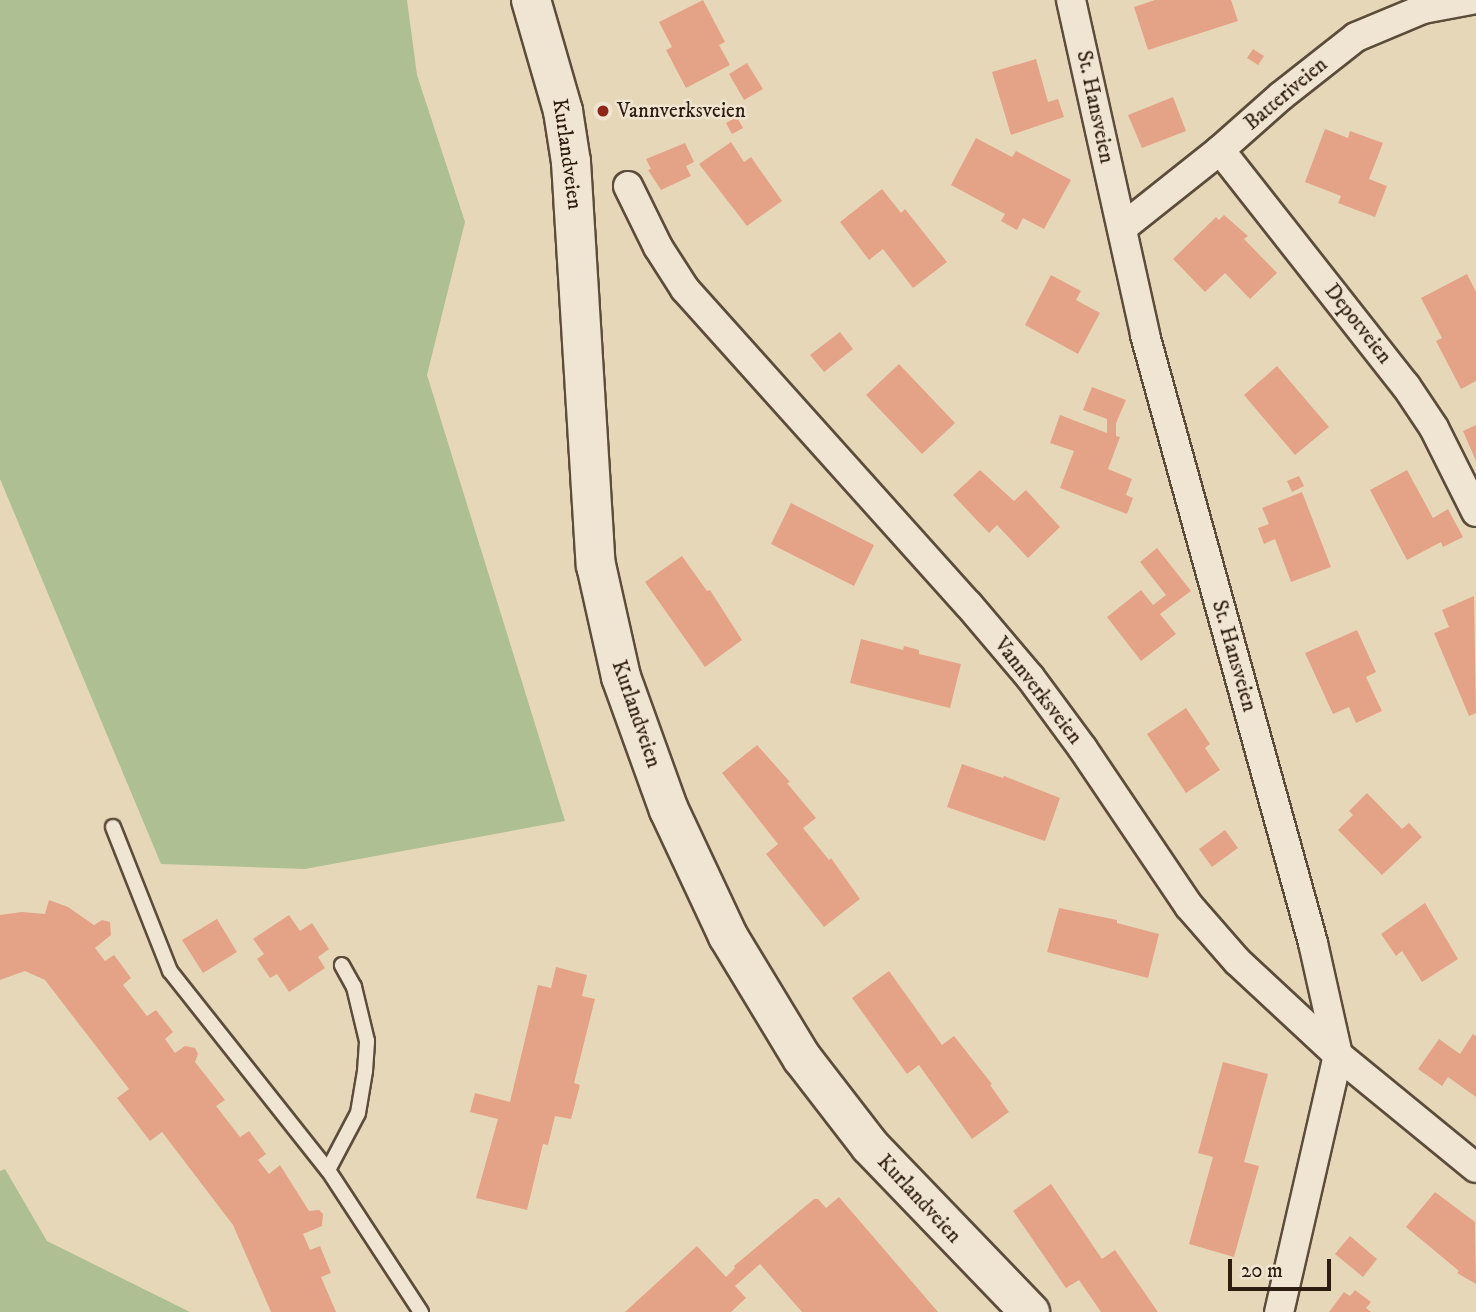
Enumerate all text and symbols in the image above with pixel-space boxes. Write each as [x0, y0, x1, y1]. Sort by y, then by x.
street label: St. Hansveien [1071, 48, 1119, 166]
street label: Batteriveien [1239, 52, 1333, 136]
street label: Kurlandveien [547, 97, 587, 211]
place label: Vannverksveien [617, 98, 746, 124]
marker: Vannverksveien [595, 103, 611, 119]
street label: Depotveien [1319, 279, 1397, 369]
street label: St. Hansveien [1206, 597, 1262, 715]
street label: Vannverksveien [988, 633, 1088, 749]
street label: Kurlandveien [606, 657, 666, 771]
street label: Kurlandveien [872, 1149, 966, 1249]
scale bar [1231, 1246, 1334, 1290]
text: 20 m [1241, 1258, 1283, 1284]

